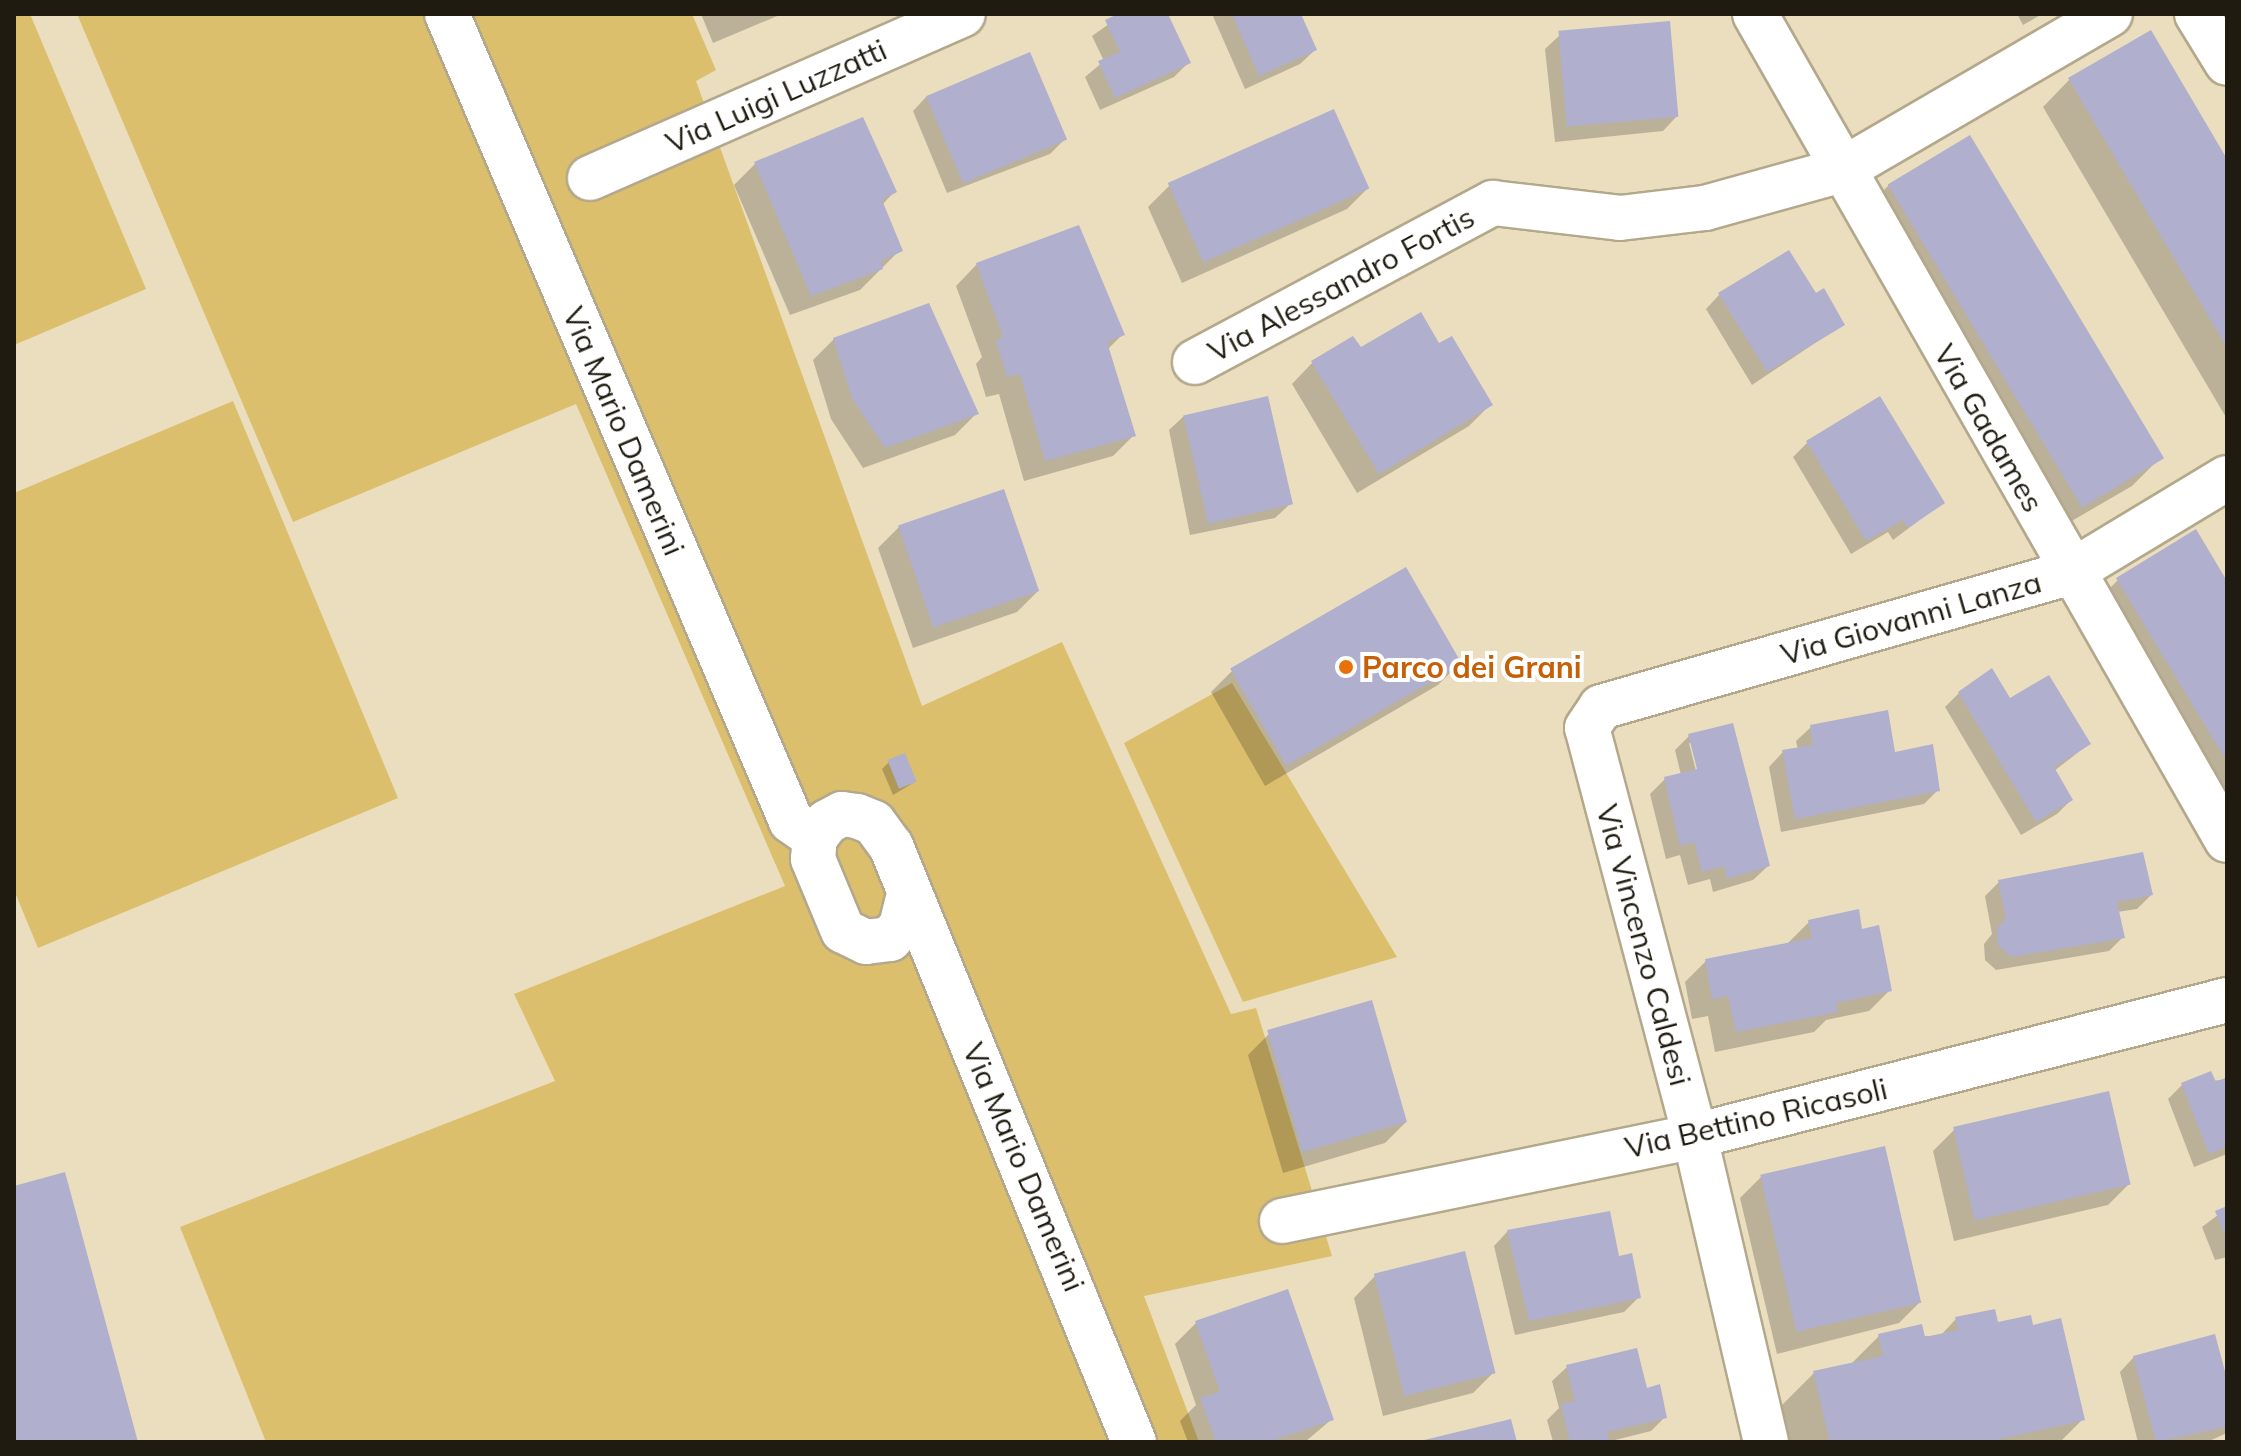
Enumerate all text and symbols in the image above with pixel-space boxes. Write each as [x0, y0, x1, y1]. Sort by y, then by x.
street label: Via Luigi Luzzatti [660, 31, 892, 161]
street label: Via Alessandro Fortis [1202, 199, 1480, 369]
street label: Via Mario Damerini [555, 301, 693, 561]
street label: Via Gadames [1927, 338, 2051, 518]
street label: Via Giovanni Lanza [1777, 564, 2045, 672]
place label: Parco dei Grani [1362, 649, 1582, 685]
marker: Parco dei Grani [1337, 658, 1355, 676]
street label: Via Vincenzo Caldesi [1589, 800, 1699, 1090]
street label: Via Mario Damerini [955, 1037, 1093, 1297]
street label: Via Bettino Ricasoli [1621, 1070, 1891, 1166]

